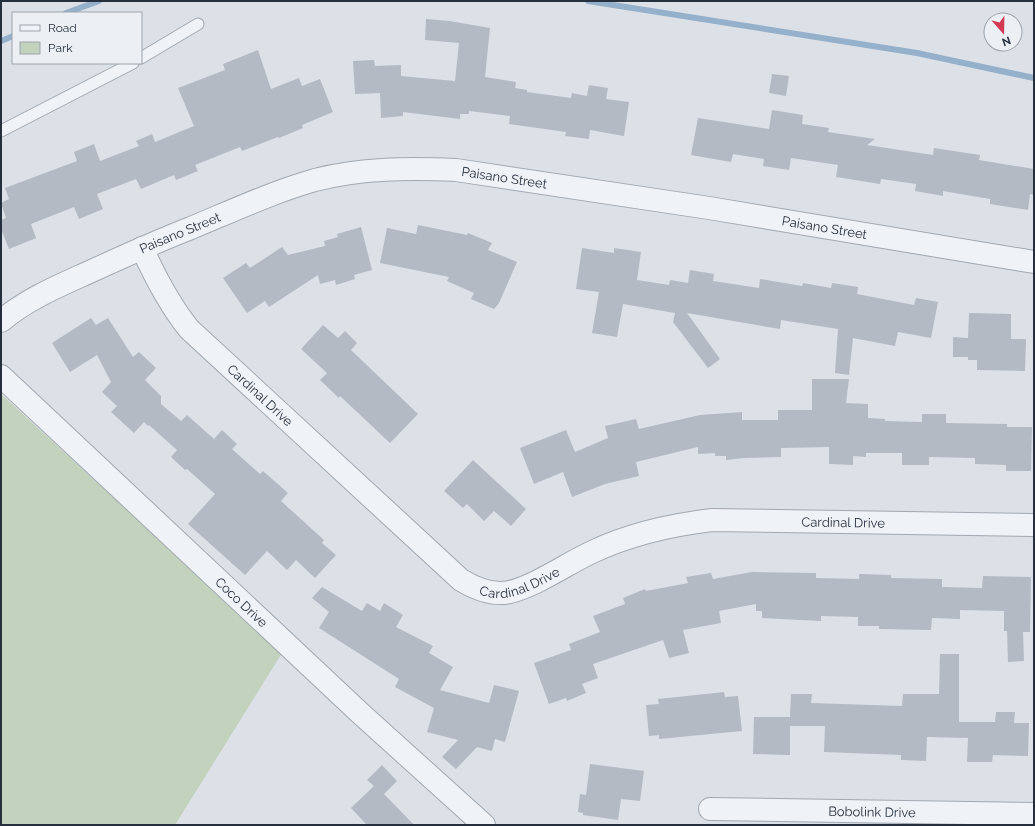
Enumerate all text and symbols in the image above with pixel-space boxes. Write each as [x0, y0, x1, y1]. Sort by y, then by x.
legend [12, 12, 142, 64]
north arrow [983, 12, 1023, 52]
text: Road [48, 21, 77, 35]
text: N [1000, 33, 1012, 48]
text: Park [48, 41, 73, 55]
street label: Paisano Street [461, 164, 549, 192]
street label: Paisano Street [137, 209, 223, 257]
street label: Paisano Street [781, 213, 869, 242]
street label: Cardinal Drive [224, 361, 296, 429]
street label: Cardinal Drive [801, 514, 885, 531]
street label: Cardinal Drive [478, 564, 562, 601]
street label: Coco Drive [212, 574, 271, 630]
street label: Bobolink Drive [828, 804, 916, 820]

